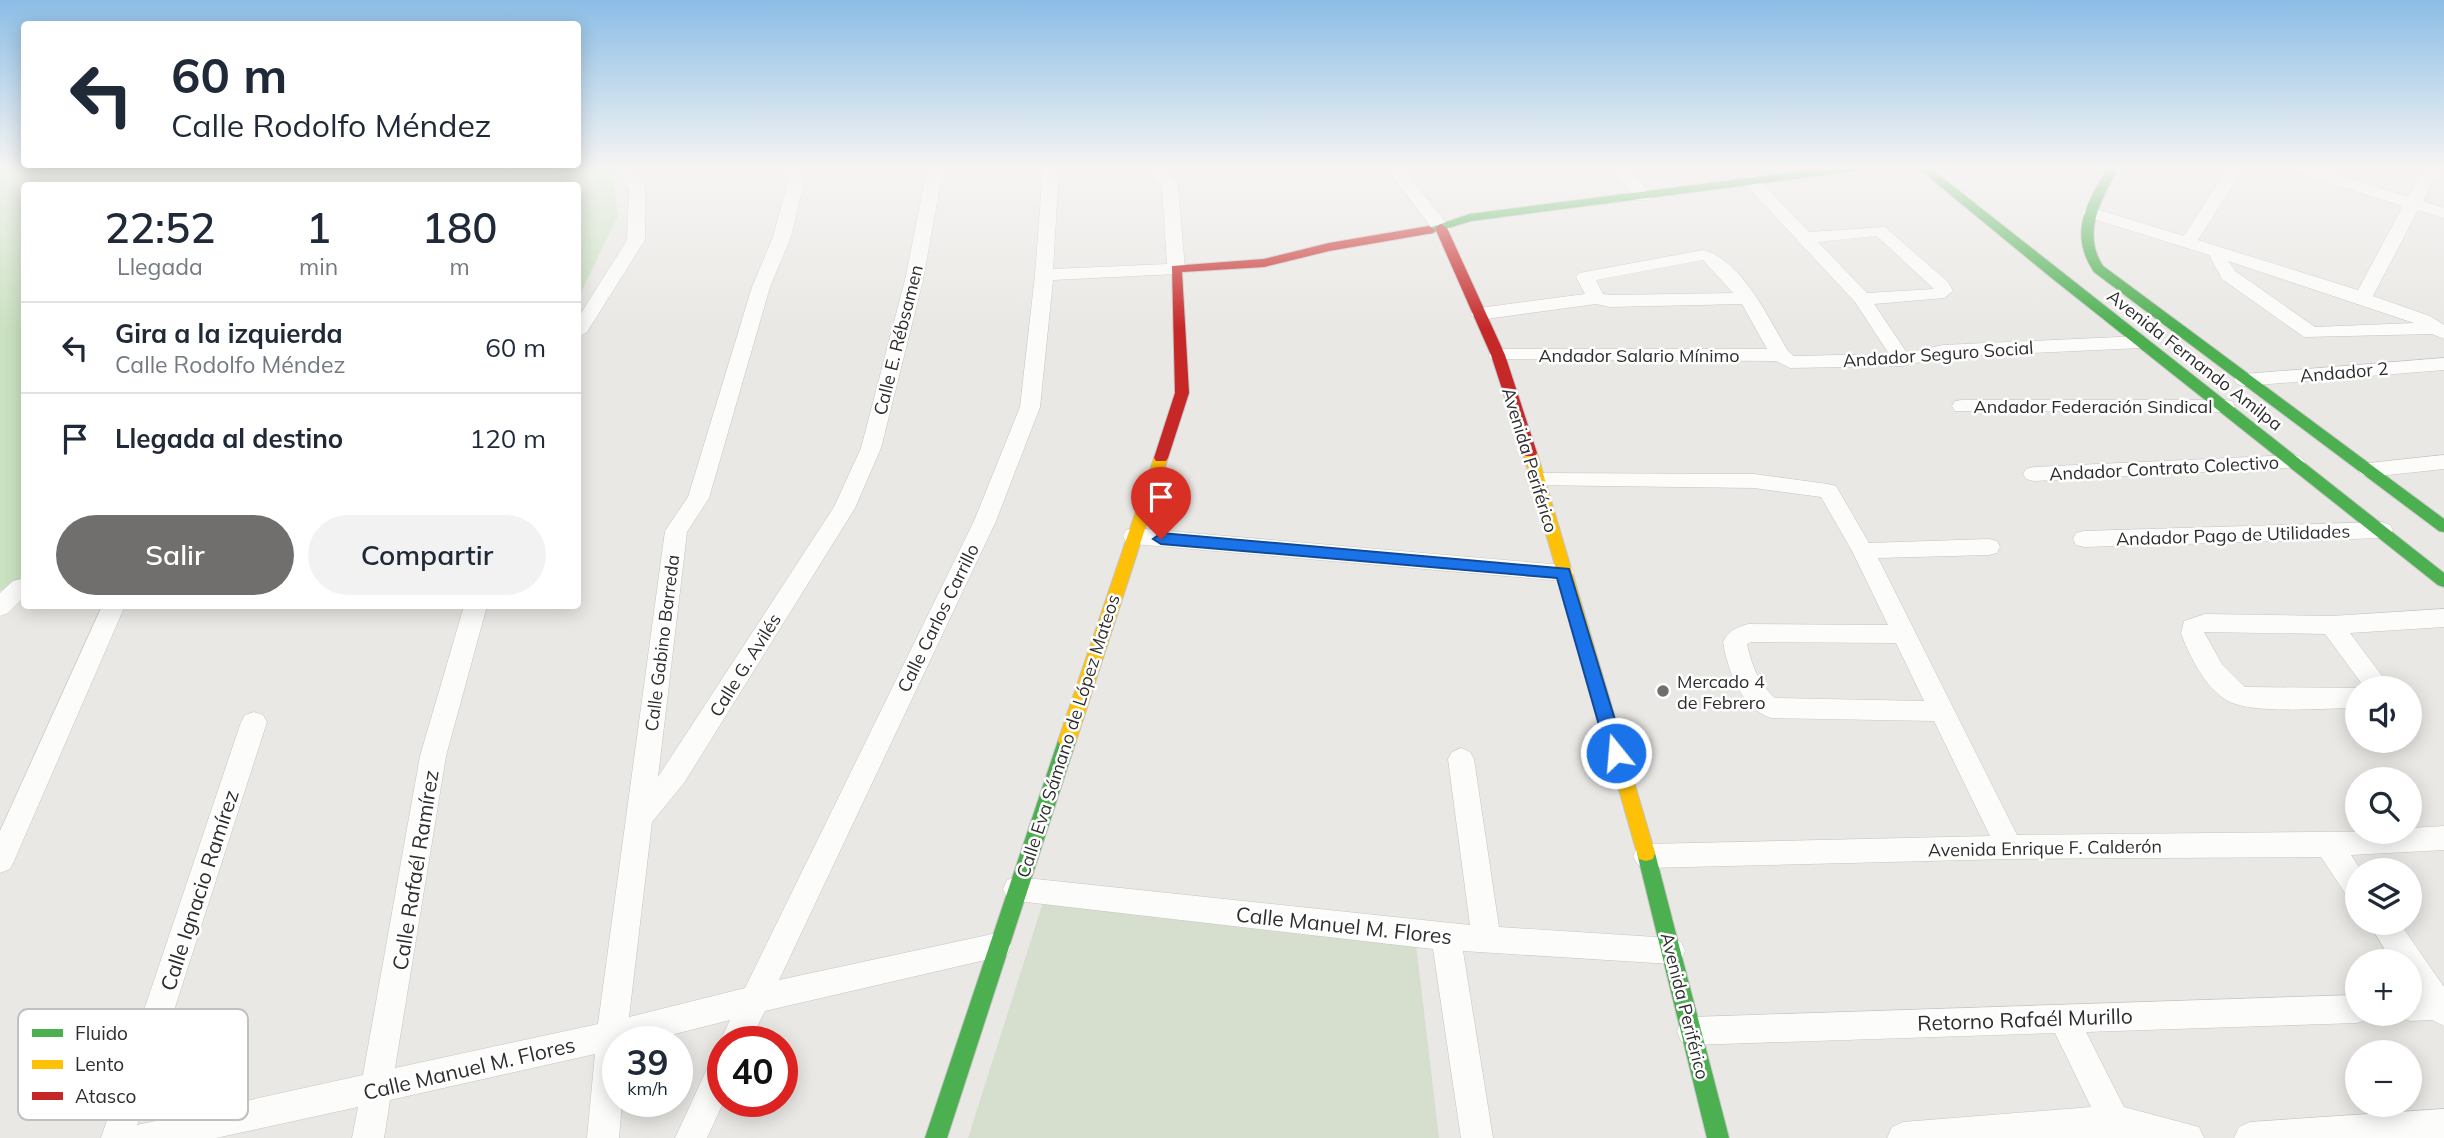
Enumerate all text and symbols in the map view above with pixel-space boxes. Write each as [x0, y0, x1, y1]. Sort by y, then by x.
text: 60 m [171, 44, 287, 105]
icon: left [56, 49, 147, 140]
text: Calle Rodolfo Méndez [171, 105, 491, 145]
text: 22:52 [105, 201, 215, 254]
text: 1 [306, 201, 331, 254]
text: 180 [422, 201, 497, 254]
text: Llegada [117, 252, 203, 281]
text: min [299, 252, 338, 281]
text: m [449, 252, 470, 281]
street label: Calle E. Rébsamen [868, 262, 928, 418]
street label: Avenida Fernando Amilpa [2103, 284, 2287, 436]
text: Gira a la izquierda [115, 317, 343, 350]
icon: left [56, 329, 94, 367]
text: 60 m [485, 331, 546, 364]
street label: Andador Seguro Social [1842, 336, 2034, 372]
street label: Andador Salario Mínimo [1538, 344, 1740, 367]
text: Calle Rodolfo Méndez [115, 350, 345, 379]
street label: Andador 2 [2299, 357, 2389, 387]
street label: Avenida Periférico [1497, 385, 1563, 535]
street label: Andador Federación Sindical [1974, 395, 2212, 418]
icon: arrive [56, 420, 94, 458]
text: Llegada al destino [115, 422, 343, 455]
text: 120 m [470, 422, 546, 455]
street label: Andador Contrato Colectivo [2048, 450, 2280, 486]
pin [1131, 467, 1191, 539]
icon: arrive [1142, 478, 1180, 516]
button: Salir [56, 515, 294, 595]
button: Compartir [308, 515, 546, 595]
street label: Andador Pago de Utilidades [2116, 519, 2351, 551]
street label: Calle Carlos Carrillo [892, 540, 984, 696]
street label: Calle Gabino Barreda [640, 553, 684, 733]
street label: Calle Eva Sámano de López Mateos [1011, 591, 1125, 881]
street label: Calle G. Avilés [704, 609, 786, 721]
place label: Mercado 4 de Febrero [1677, 670, 1766, 714]
map controls [2345, 676, 2422, 1117]
button: sound [2345, 676, 2422, 753]
marker: Mercado 4 de Febrero [1655, 683, 1671, 699]
position arrow [1579, 716, 1653, 790]
button: search [2345, 767, 2422, 844]
street label: Calle Rafaél Ramírez [386, 768, 444, 972]
street label: Calle Ignacio Ramírez [154, 786, 244, 994]
street label: Avenida Enrique F. Calderón [1928, 834, 2162, 862]
button: layers [2345, 858, 2422, 935]
street label: Calle Manuel M. Flores [1235, 901, 1453, 949]
street label: Avenida Periférico [1656, 930, 1714, 1082]
button: + [2345, 949, 2422, 1026]
street label: Retorno Rafaél Murillo [1917, 1002, 2133, 1036]
legend [18, 1009, 248, 1120]
text: Fluido [75, 1021, 128, 1045]
speed limit sign: 40 [707, 1026, 798, 1117]
street label: Calle Manuel M. Flores [360, 1031, 578, 1105]
text: 39 [626, 1040, 669, 1084]
button: − [2345, 1040, 2422, 1117]
text: Lento [75, 1052, 124, 1076]
text: km/h [627, 1077, 668, 1100]
text: Atasco [75, 1084, 136, 1108]

